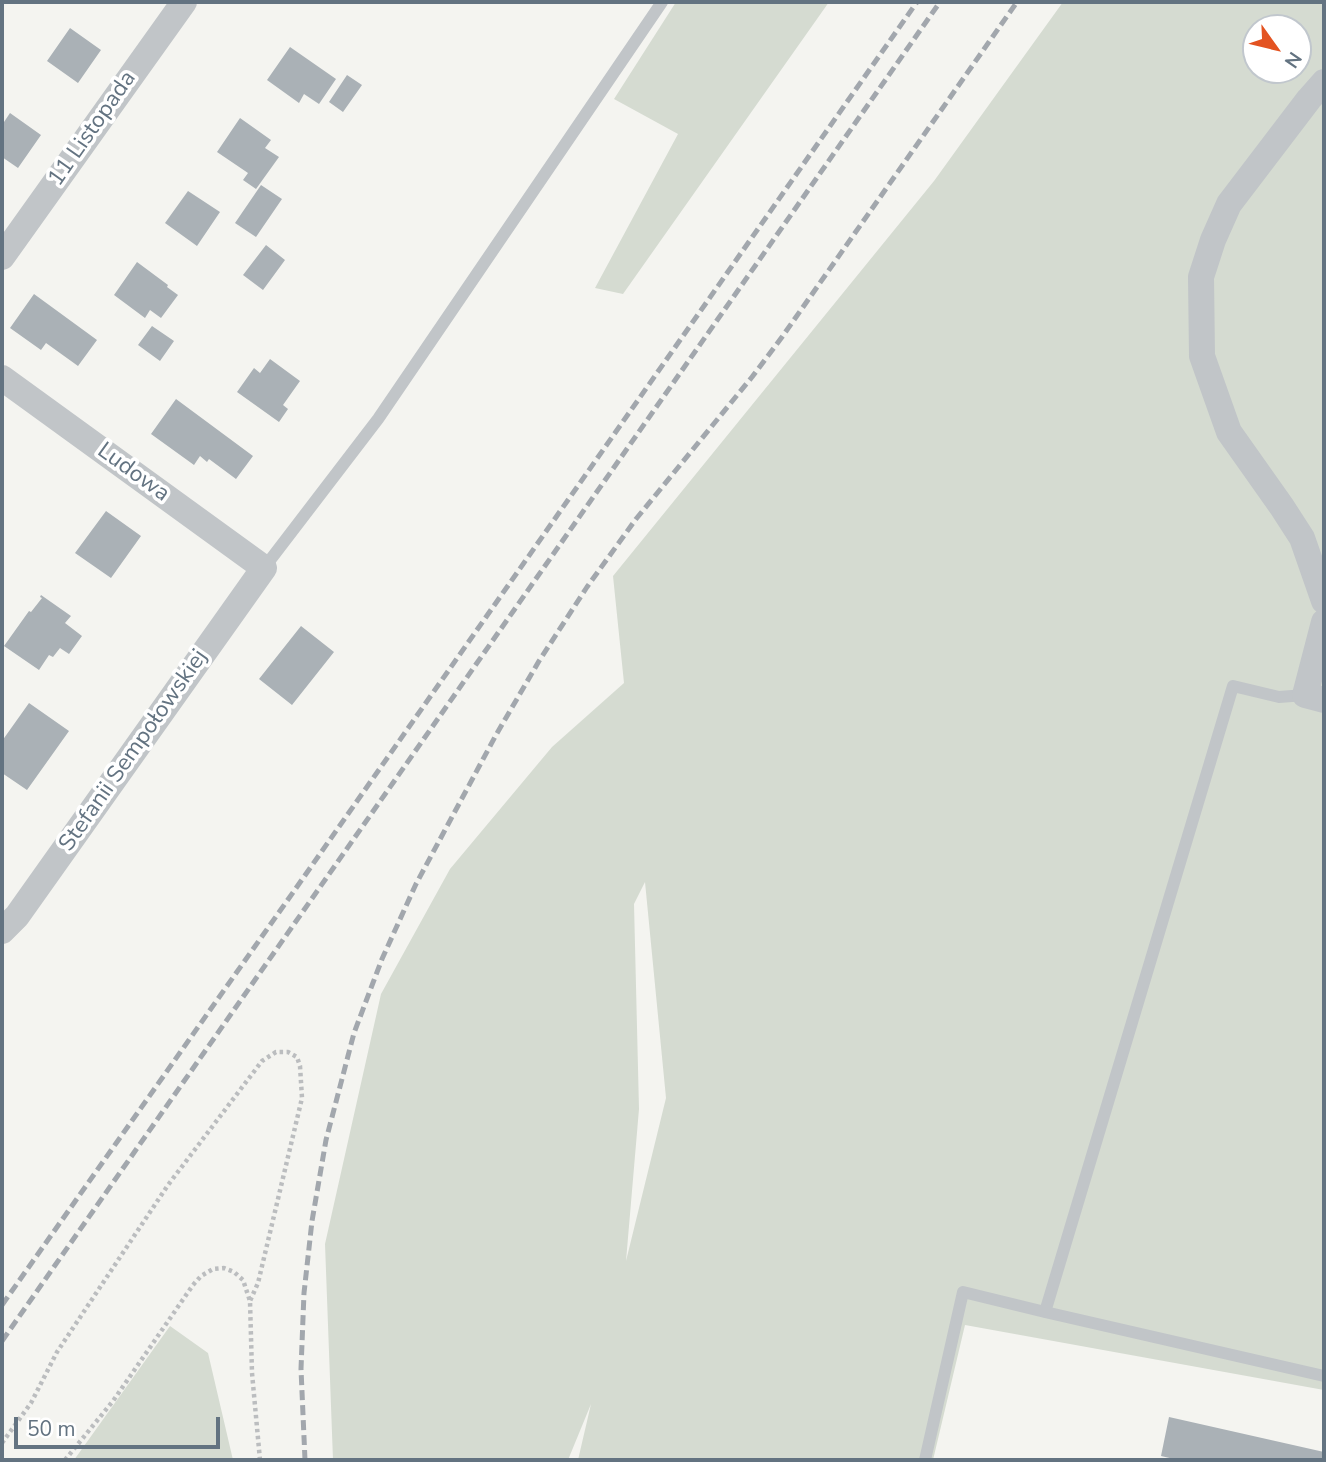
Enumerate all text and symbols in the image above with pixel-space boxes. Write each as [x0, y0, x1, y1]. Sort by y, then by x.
north arrow [1242, 14, 1312, 84]
text: N [1278, 46, 1308, 73]
street label: 11 Listopada [43, 66, 143, 192]
street label: Ludowa [92, 438, 174, 508]
street label: Stefanii Sempołowskiej [54, 645, 214, 857]
scale bar [18, 1402, 224, 1446]
text: 50 m [27, 1415, 76, 1443]

